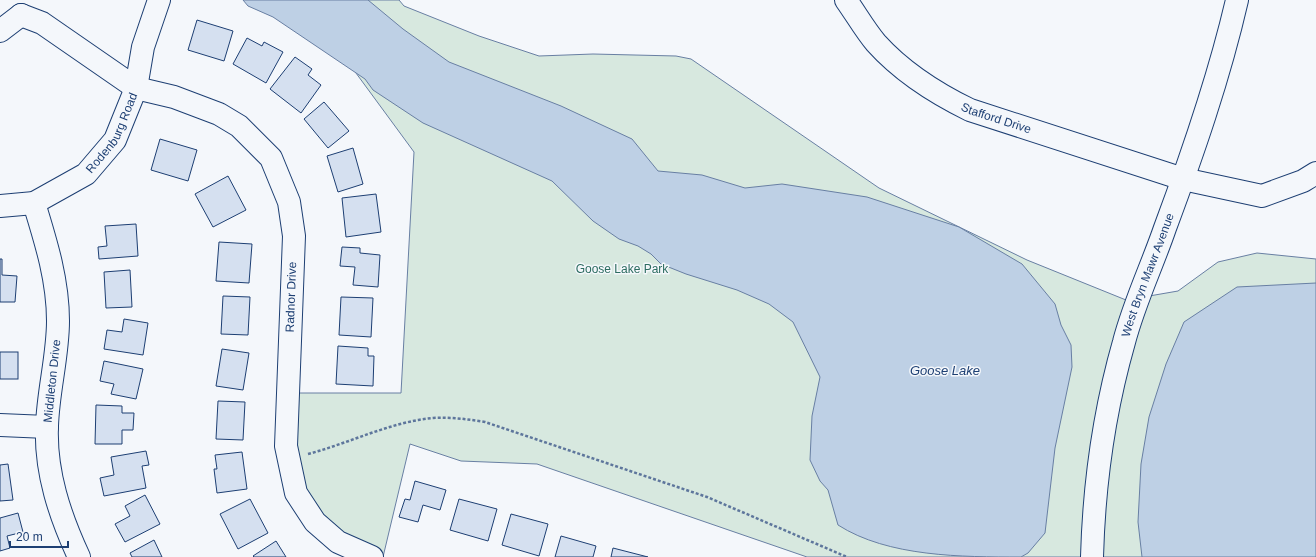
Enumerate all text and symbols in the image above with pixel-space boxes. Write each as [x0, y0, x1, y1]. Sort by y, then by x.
street label: Rodenburg Road [83, 91, 140, 176]
street label: Stafford Drive [959, 100, 1033, 136]
street label: West Bryn Mawr Avenue [1119, 211, 1177, 339]
street label: Radnor Drive [283, 261, 299, 333]
park label: Goose Lake Park [576, 262, 669, 276]
street label: Middleton Drive [41, 338, 63, 423]
water label: Goose Lake [910, 363, 980, 378]
scale bar [10, 523, 68, 549]
text: 20 m [16, 530, 43, 544]

